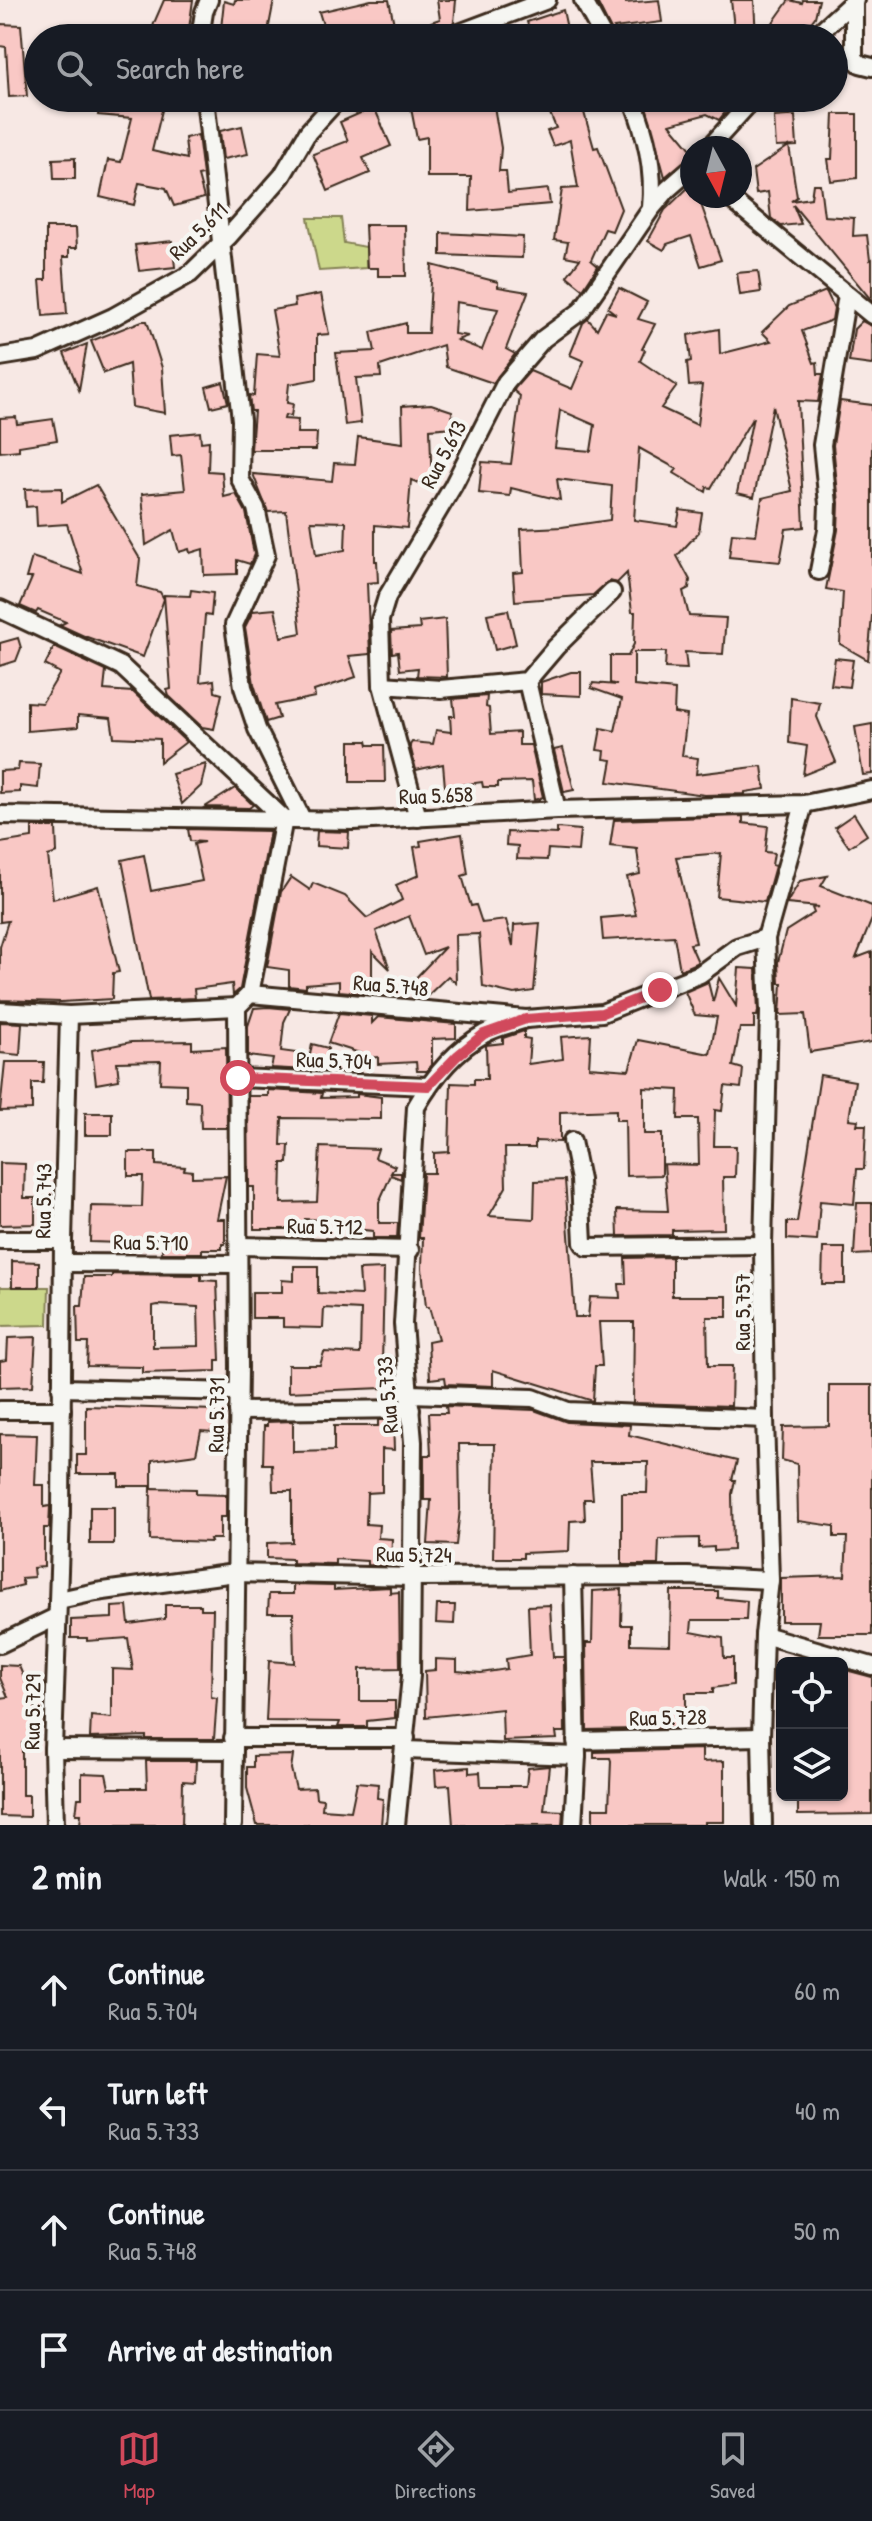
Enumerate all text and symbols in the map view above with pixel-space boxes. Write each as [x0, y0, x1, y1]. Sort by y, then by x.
search box [24, 24, 848, 112]
icon: search [52, 46, 96, 90]
text: Search here [116, 48, 244, 88]
north arrow [680, 136, 752, 208]
street label: Rua 5.611 [162, 195, 234, 267]
street label: Rua 5.613 [413, 415, 473, 493]
street label: Rua 5.658 [398, 779, 474, 811]
street label: Rua 5.748 [352, 967, 430, 1003]
route end [642, 972, 678, 1008]
street label: Rua 5.704 [296, 1044, 372, 1076]
route start [220, 1060, 256, 1096]
street label: Rua 5.743 [27, 1163, 59, 1239]
street label: Rua 5.712 [287, 1210, 364, 1242]
street label: Rua 5.710 [113, 1226, 189, 1258]
street label: Rua 5.757 [727, 1273, 757, 1351]
street label: Rua 5.733 [369, 1355, 405, 1435]
street label: Rua 5.731 [200, 1377, 232, 1453]
street label: Rua 5.724 [376, 1538, 452, 1570]
map controls [776, 1657, 848, 1801]
button: locate [776, 1657, 848, 1729]
street label: Rua 5.729 [16, 1674, 48, 1750]
street label: Rua 5.728 [629, 1701, 707, 1733]
button: layers [776, 1729, 848, 1801]
text: 2 min [32, 1854, 102, 1900]
text: Walk · 150 m [723, 1860, 840, 1895]
text: Continue [108, 1953, 205, 1993]
icon: ahead [32, 1968, 76, 2012]
text: 60 m [794, 1973, 840, 2008]
text: Rua 5.704 [108, 1993, 197, 2028]
text: Turn left [108, 2073, 207, 2113]
icon: left [32, 2088, 76, 2132]
text: 40 m [795, 2093, 840, 2128]
text: Rua 5.733 [108, 2113, 199, 2148]
text: Continue [108, 2193, 205, 2233]
icon: ahead [32, 2208, 76, 2252]
text: 50 m [794, 2213, 840, 2248]
text: Rua 5.748 [108, 2233, 197, 2268]
icon: arrive [32, 2328, 76, 2372]
text: Arrive at destination [108, 2330, 333, 2370]
tab: Map [117, 2427, 161, 2505]
tab: Directions [395, 2427, 476, 2505]
tab: Saved [710, 2427, 755, 2505]

